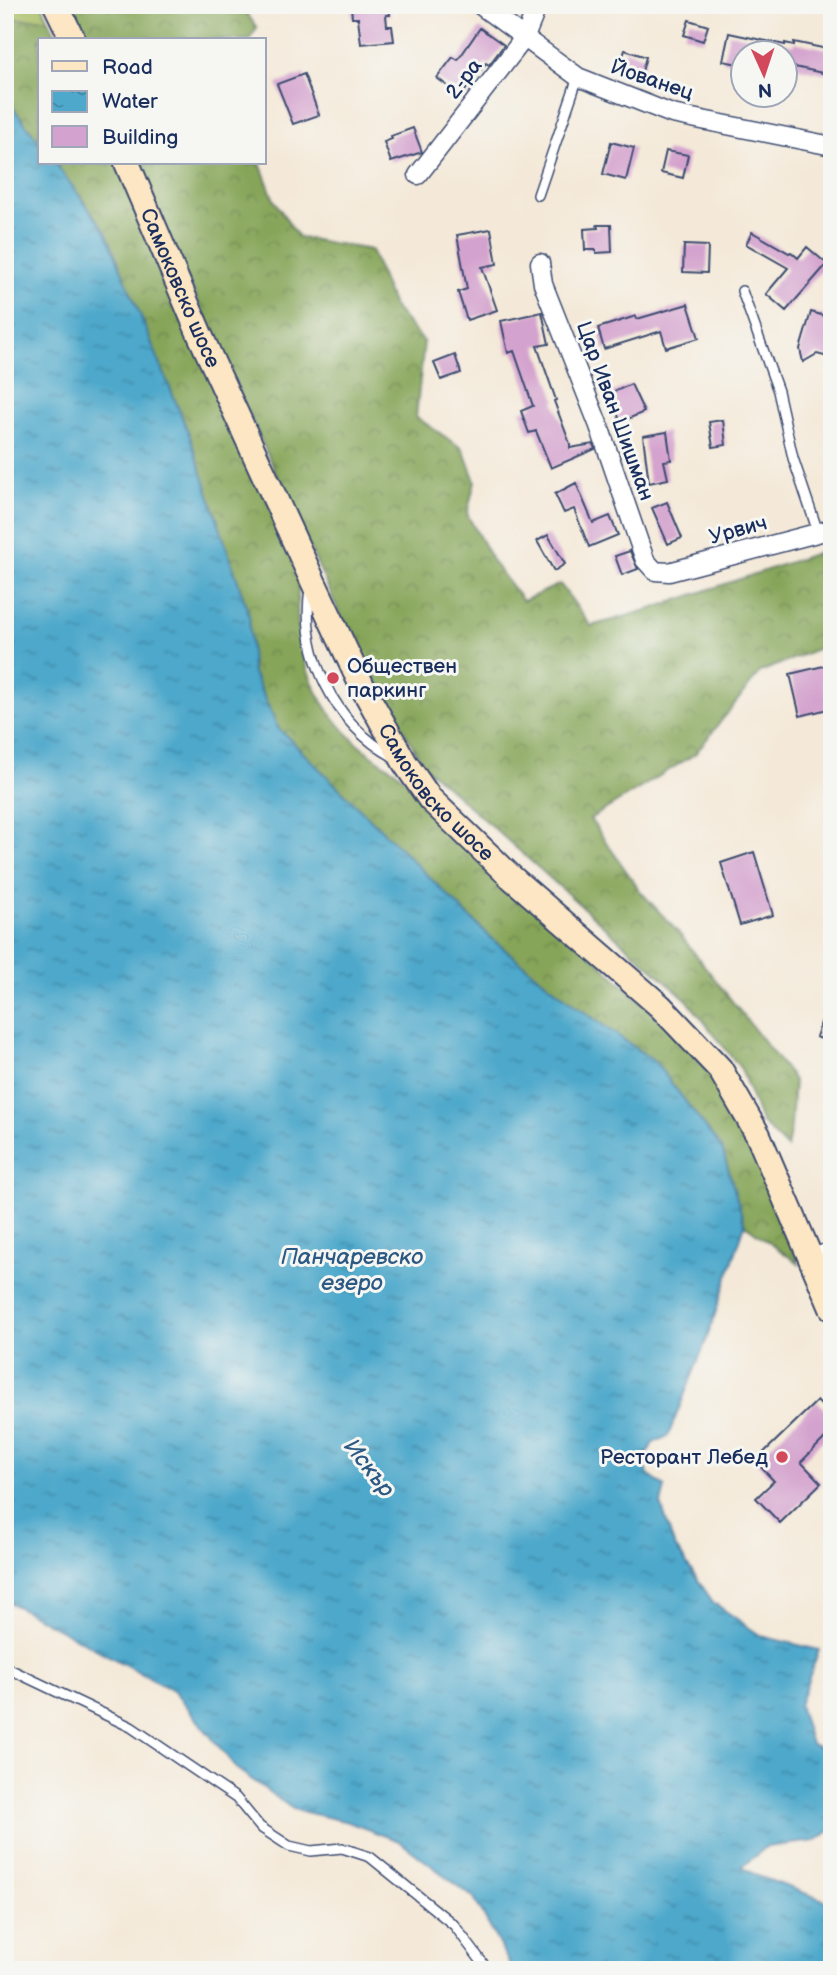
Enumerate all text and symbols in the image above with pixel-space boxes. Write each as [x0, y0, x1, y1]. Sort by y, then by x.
legend [38, 38, 266, 164]
north arrow [728, 38, 798, 108]
street label: 2-ра [440, 53, 488, 104]
street label: Йованец [607, 54, 697, 106]
text: Road [102, 55, 153, 80]
text: N [757, 78, 773, 101]
text: Water [102, 89, 158, 114]
text: Building [102, 125, 178, 150]
street label: Самоковско шосе [135, 205, 226, 372]
street label: Цар Иван Шишман [571, 318, 659, 504]
street label: Урвич [706, 510, 770, 550]
place label: Обществен паркинг [347, 654, 457, 703]
marker: Обществен паркинг [325, 670, 341, 686]
street label: Самоковско шосе [373, 719, 499, 867]
water label: Панчаревско езеро [281, 1243, 423, 1297]
water label: Искър [338, 1433, 401, 1503]
place label: Ресторант Лебед [600, 1445, 768, 1470]
marker: Ресторант Лебед [774, 1449, 790, 1465]

